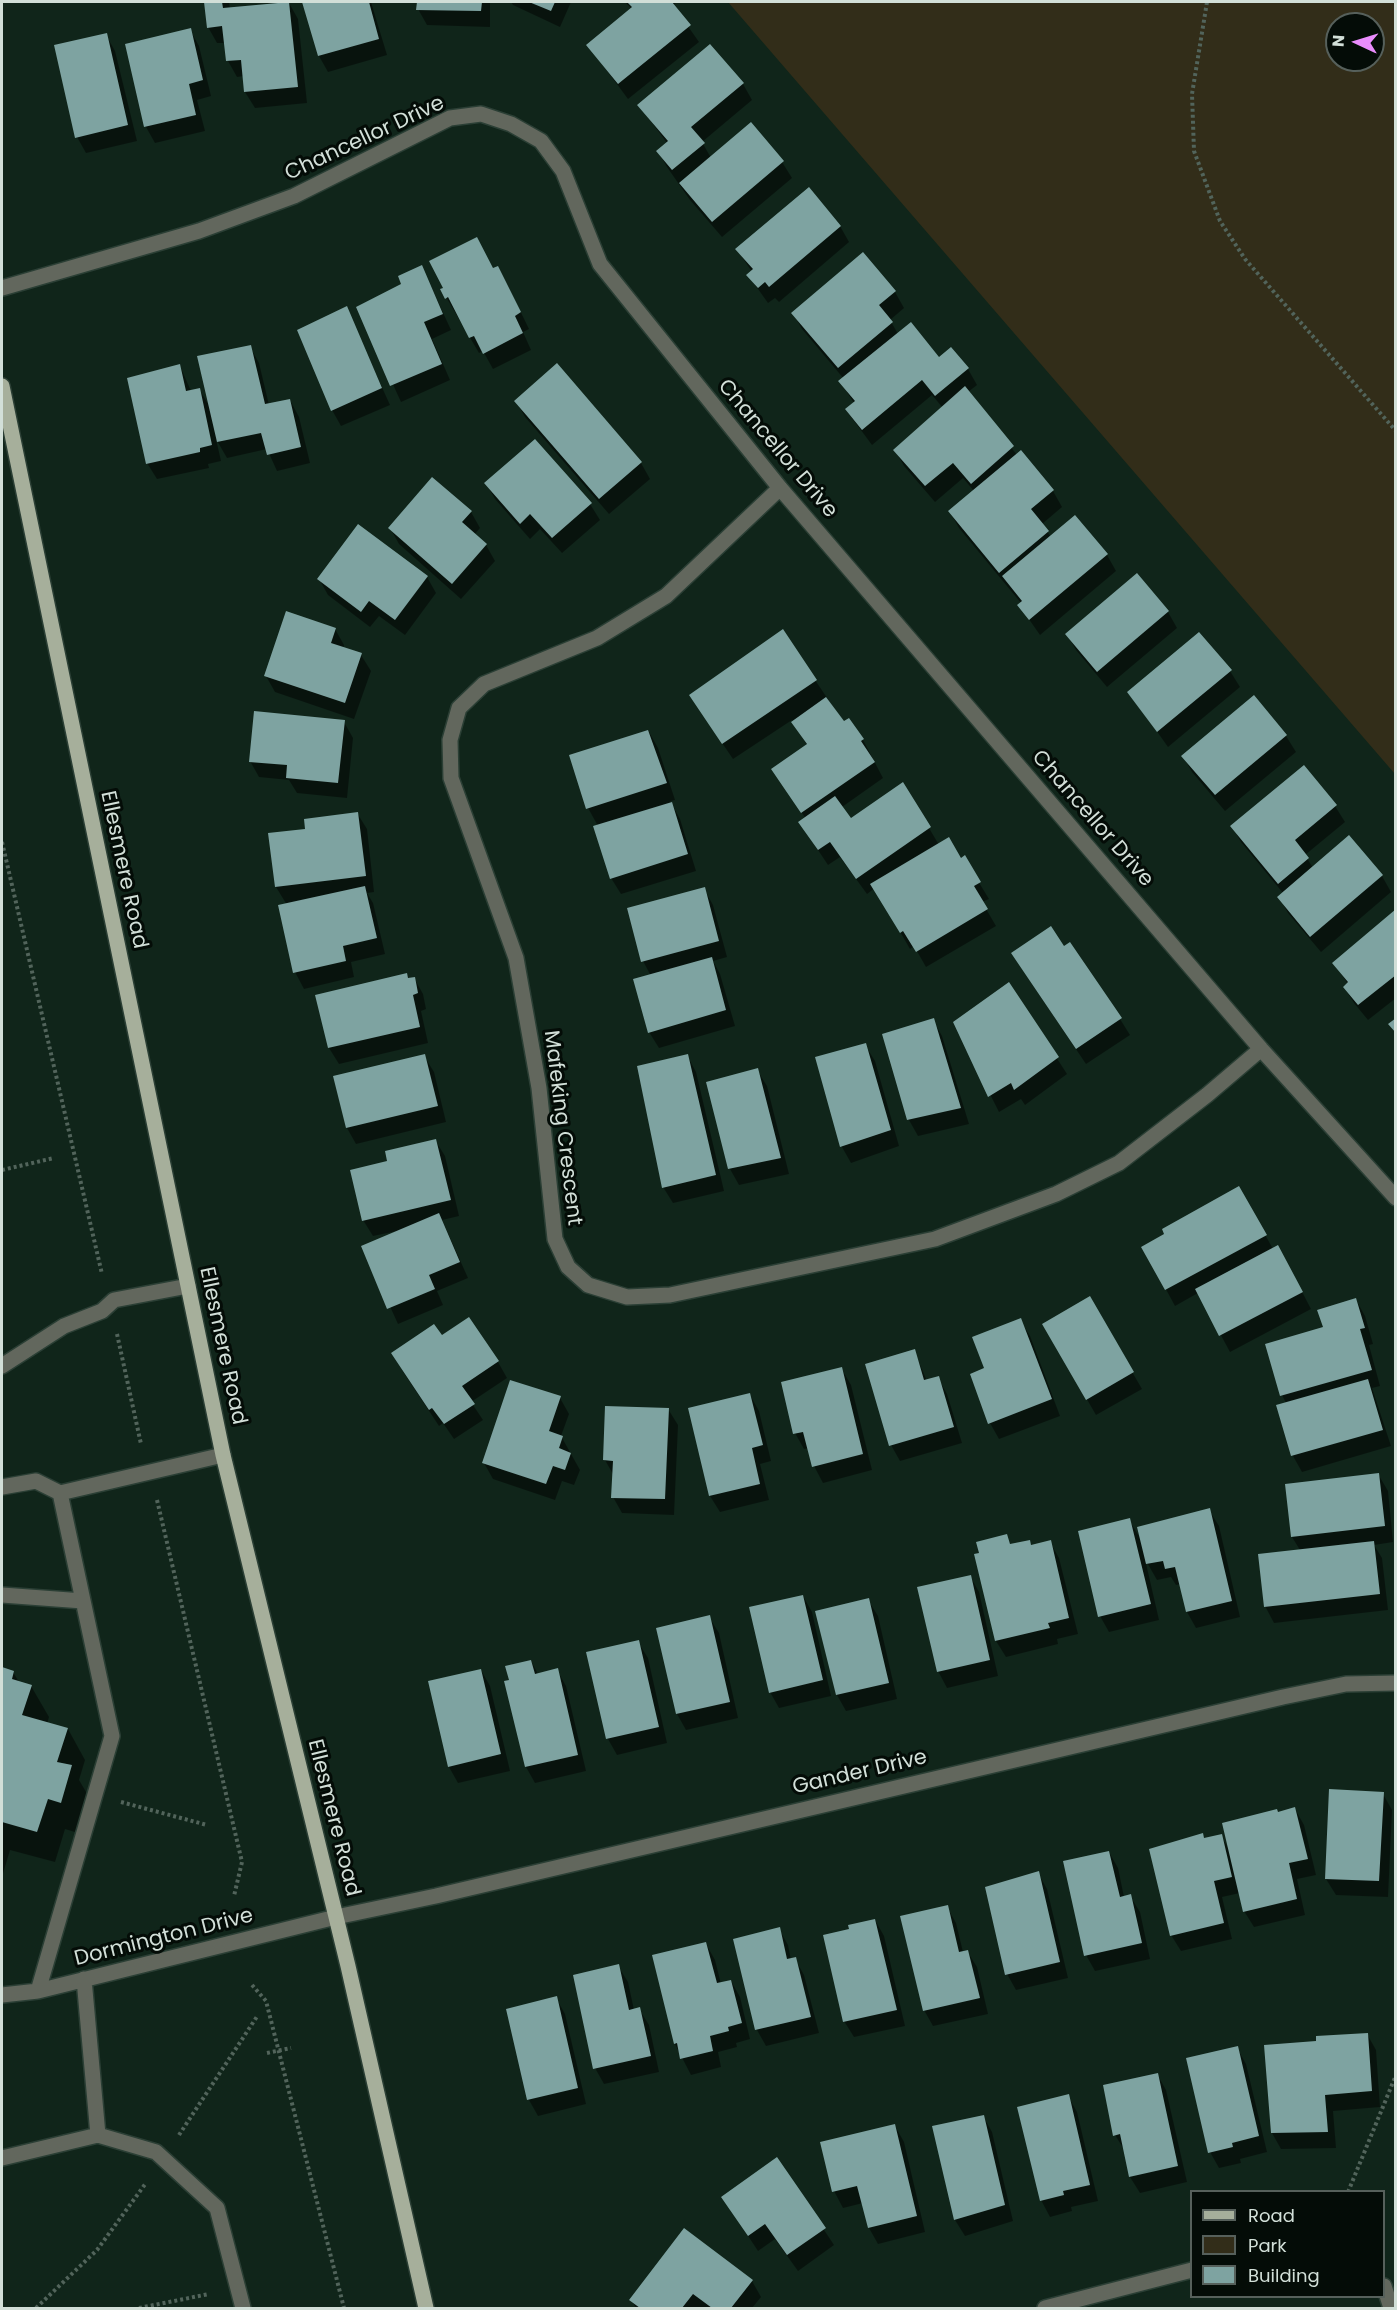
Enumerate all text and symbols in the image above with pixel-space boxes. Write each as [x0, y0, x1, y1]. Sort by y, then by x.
north arrow [1325, 12, 1385, 72]
text: N [1327, 34, 1350, 48]
street label: Chancellor Drive [281, 91, 449, 187]
street label: Chancellor Drive [712, 375, 842, 523]
street label: Chancellor Drive [1026, 745, 1158, 893]
street label: Ellesmere Road [94, 789, 152, 951]
street label: Mafeking Crescent [538, 1029, 586, 1227]
street label: Ellesmere Road [193, 1265, 251, 1427]
street label: Ellesmere Road [301, 1737, 365, 1899]
street label: Gander Drive [790, 1745, 930, 1801]
street label: Dormington Drive [72, 1904, 256, 1972]
legend [1190, 2190, 1385, 2298]
text: Road [1248, 2203, 1295, 2228]
text: Park [1248, 2233, 1287, 2258]
text: Building [1248, 2263, 1320, 2288]

